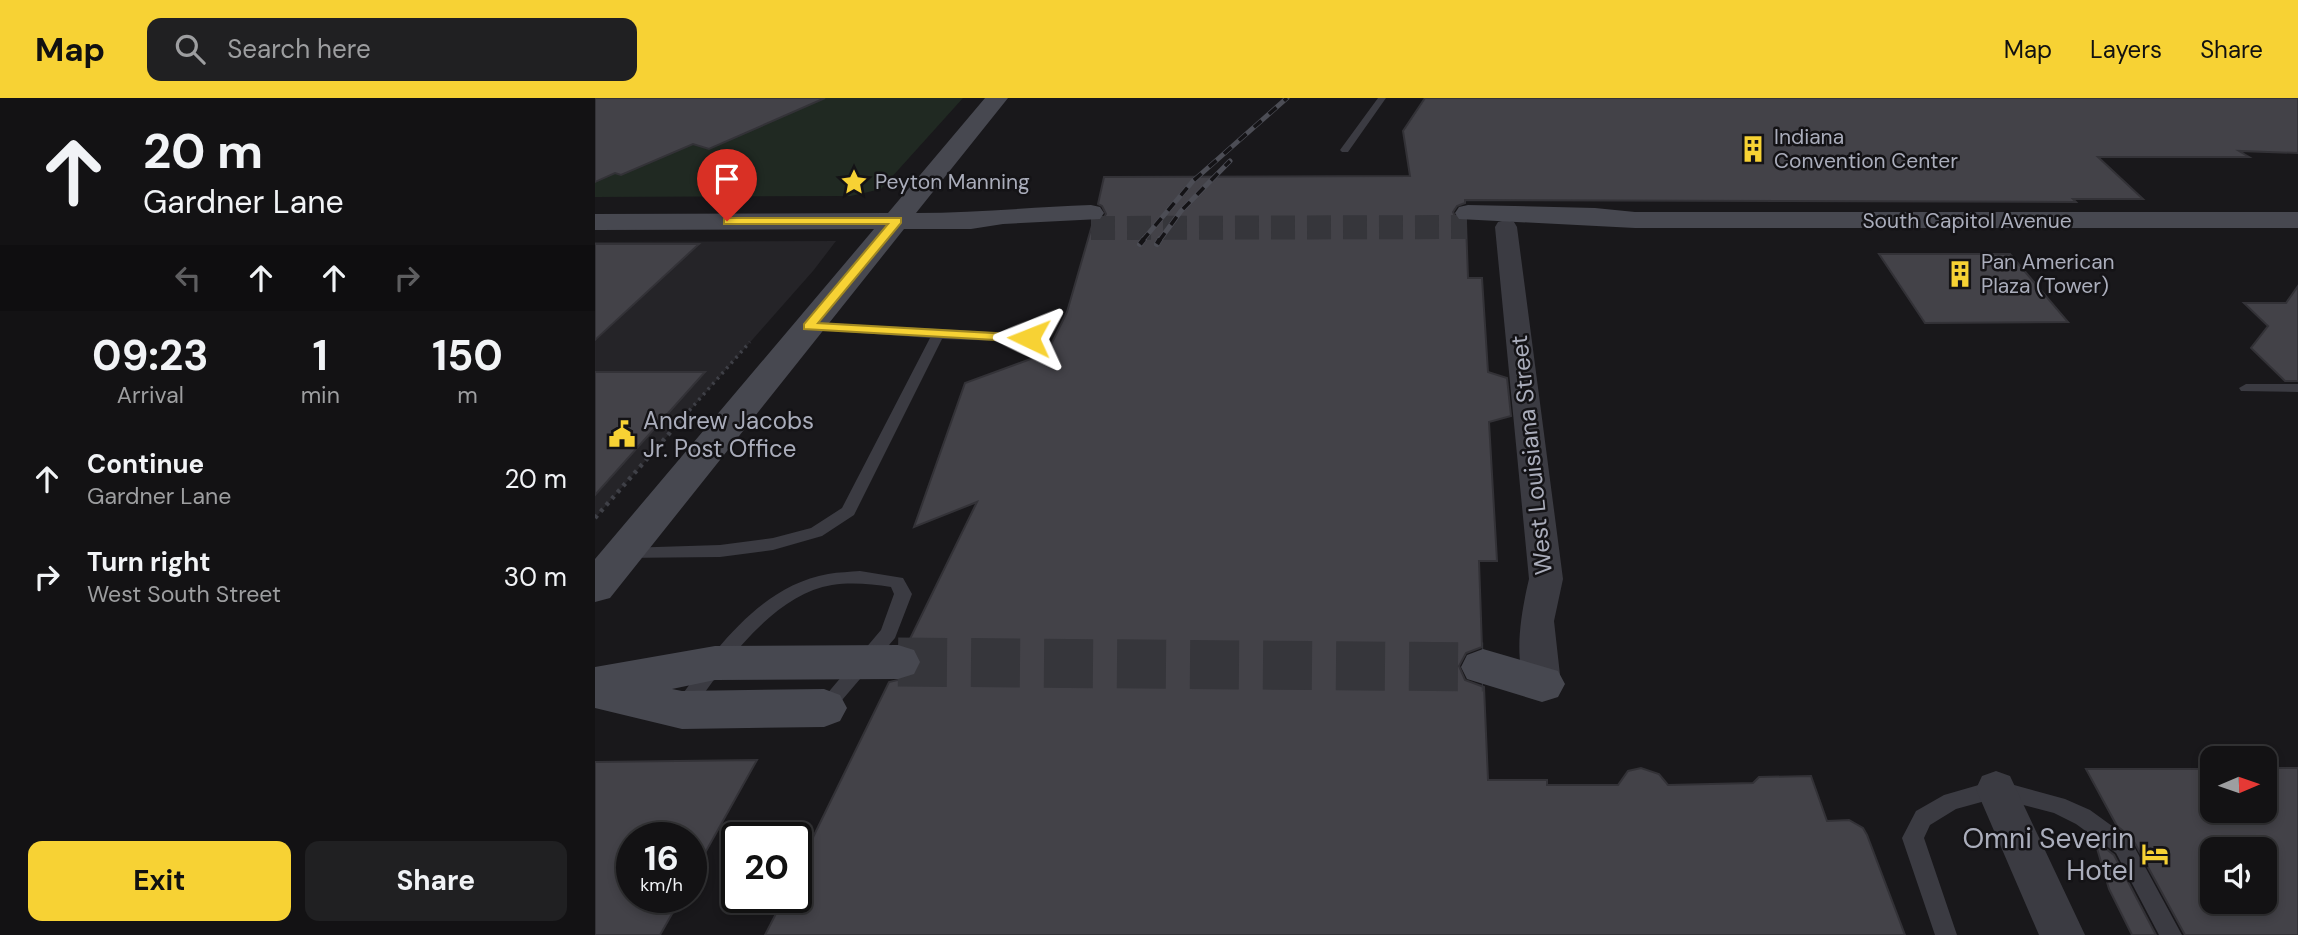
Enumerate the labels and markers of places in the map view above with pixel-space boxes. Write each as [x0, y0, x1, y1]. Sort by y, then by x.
place label: Indiana Convention Center [1774, 123, 1958, 175]
building icon: Indiana Convention Center [1738, 134, 1768, 164]
pin [697, 149, 757, 221]
place icon: Peyton Manning [839, 167, 869, 197]
place label: Peyton Manning [875, 168, 1030, 196]
place label: Pan American Plaza (Tower) [1981, 248, 2115, 300]
building icon: Pan American Plaza (Tower) [1945, 259, 1975, 289]
place label: Andrew Jacobs Jr. Post Office [643, 405, 814, 464]
public building icon: Andrew Jacobs Jr. Post Office [607, 419, 637, 449]
place label: Omni Severin Hotel [1962, 820, 2134, 889]
hotel icon: Omni Severin Hotel [2140, 839, 2170, 869]

